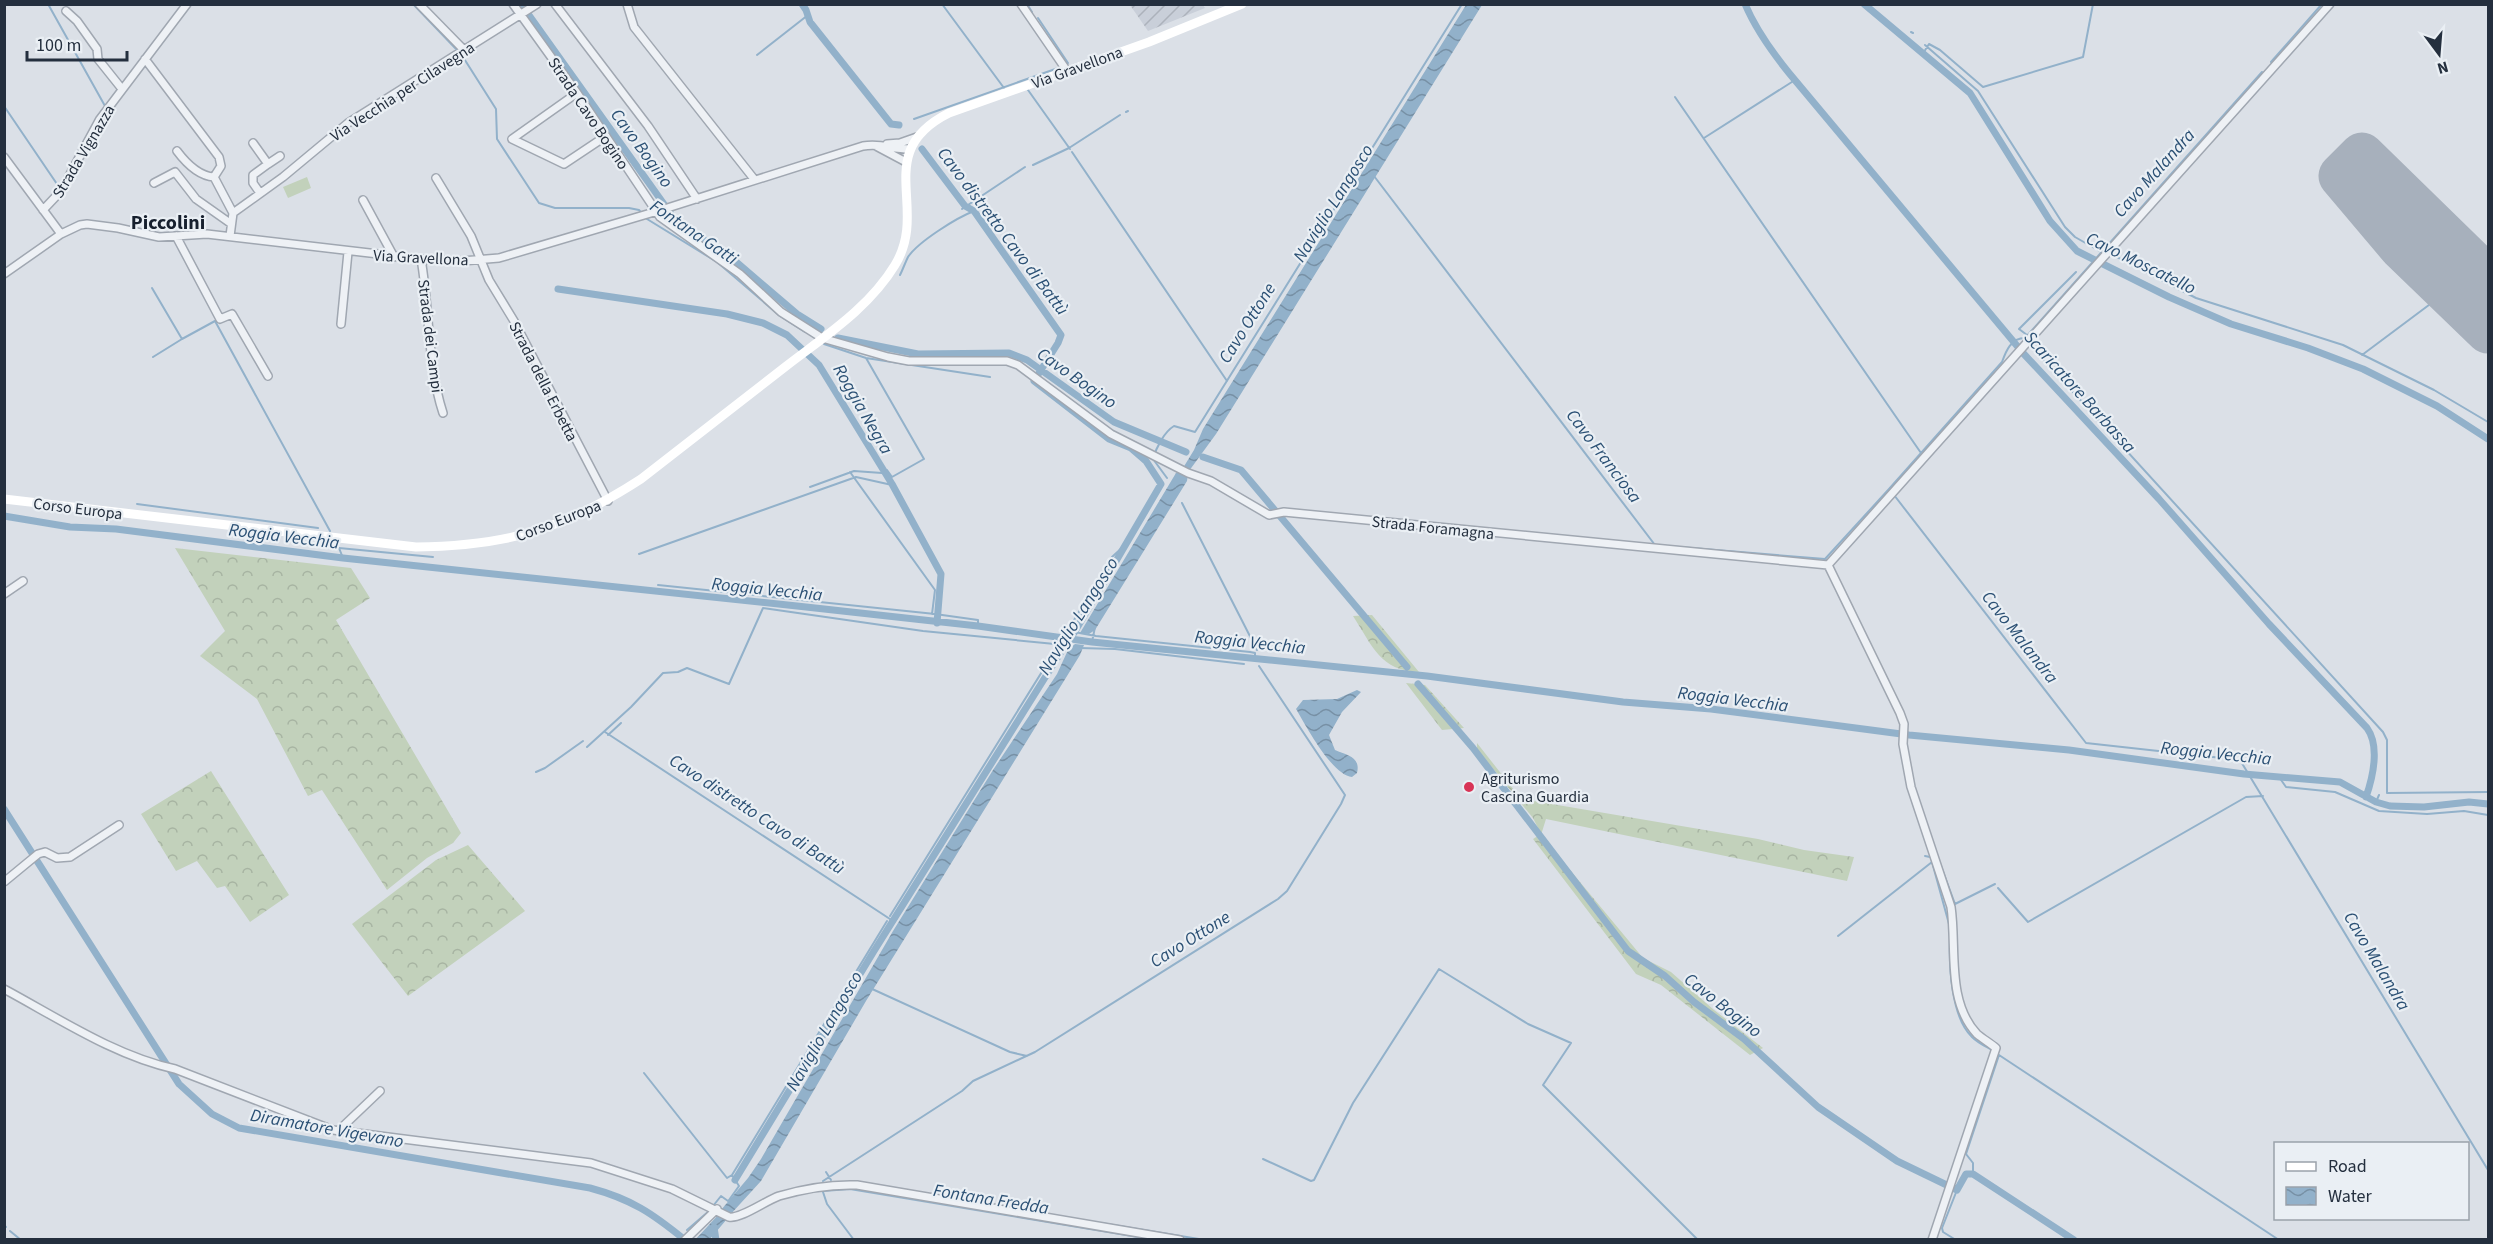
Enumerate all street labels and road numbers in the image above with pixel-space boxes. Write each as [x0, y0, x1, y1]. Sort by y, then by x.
street label: Via Vecchia per Cilavegna [326, 37, 479, 147]
street label: Via Gravellona [1029, 41, 1126, 95]
street label: Strada Cavo Bogino [542, 53, 634, 174]
street label: Strada Vignazza [47, 101, 120, 202]
street label: Via Gravellona [373, 245, 469, 271]
street label: Strada dei Campi [412, 278, 448, 394]
street label: Strada della Erbetta [503, 318, 583, 445]
street label: Corso Europa [32, 493, 124, 525]
street label: Corso Europa [512, 495, 604, 547]
street label: Strada Foramagna [1371, 511, 1495, 545]

